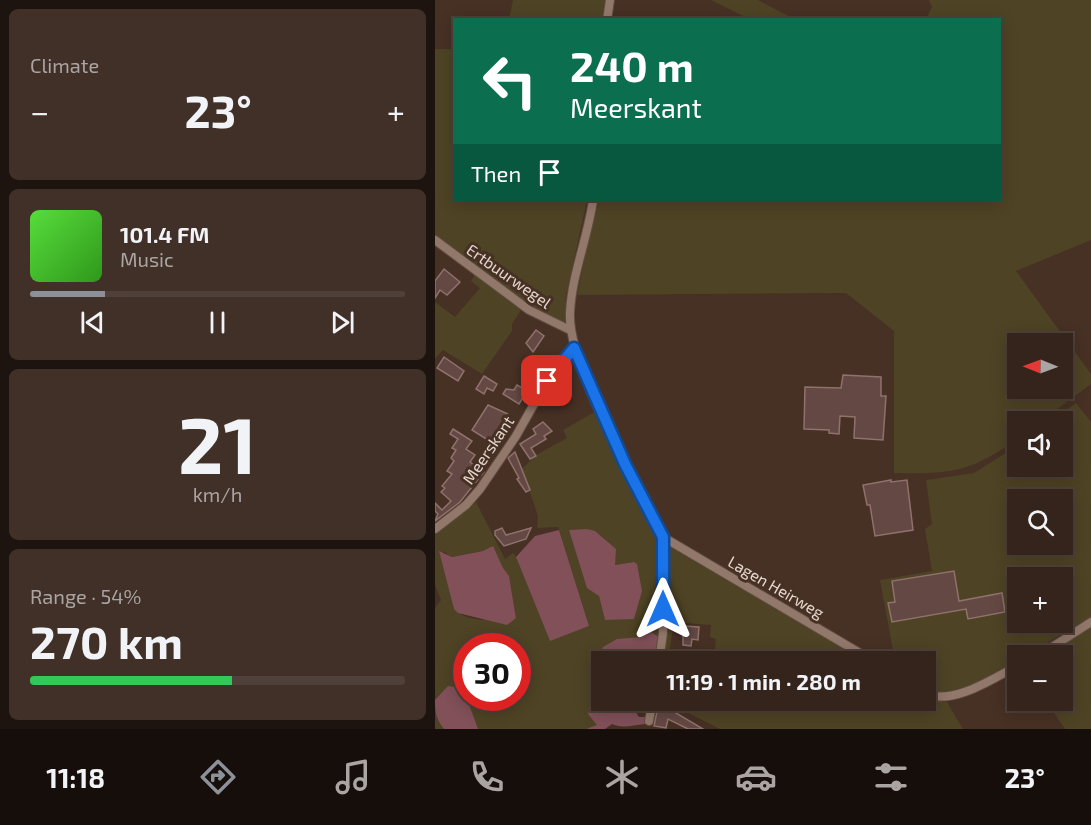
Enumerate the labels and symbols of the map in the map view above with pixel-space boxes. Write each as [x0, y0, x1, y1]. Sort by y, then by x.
street label: Ertbuurwegel [463, 239, 556, 312]
north arrow [1007, 333, 1073, 399]
pin [521, 355, 572, 406]
street label: Meerskant [458, 412, 517, 487]
street label: Lagen Heirweg [725, 551, 828, 622]
position arrow [631, 577, 695, 641]
speed limit sign: 30 [453, 633, 531, 711]

